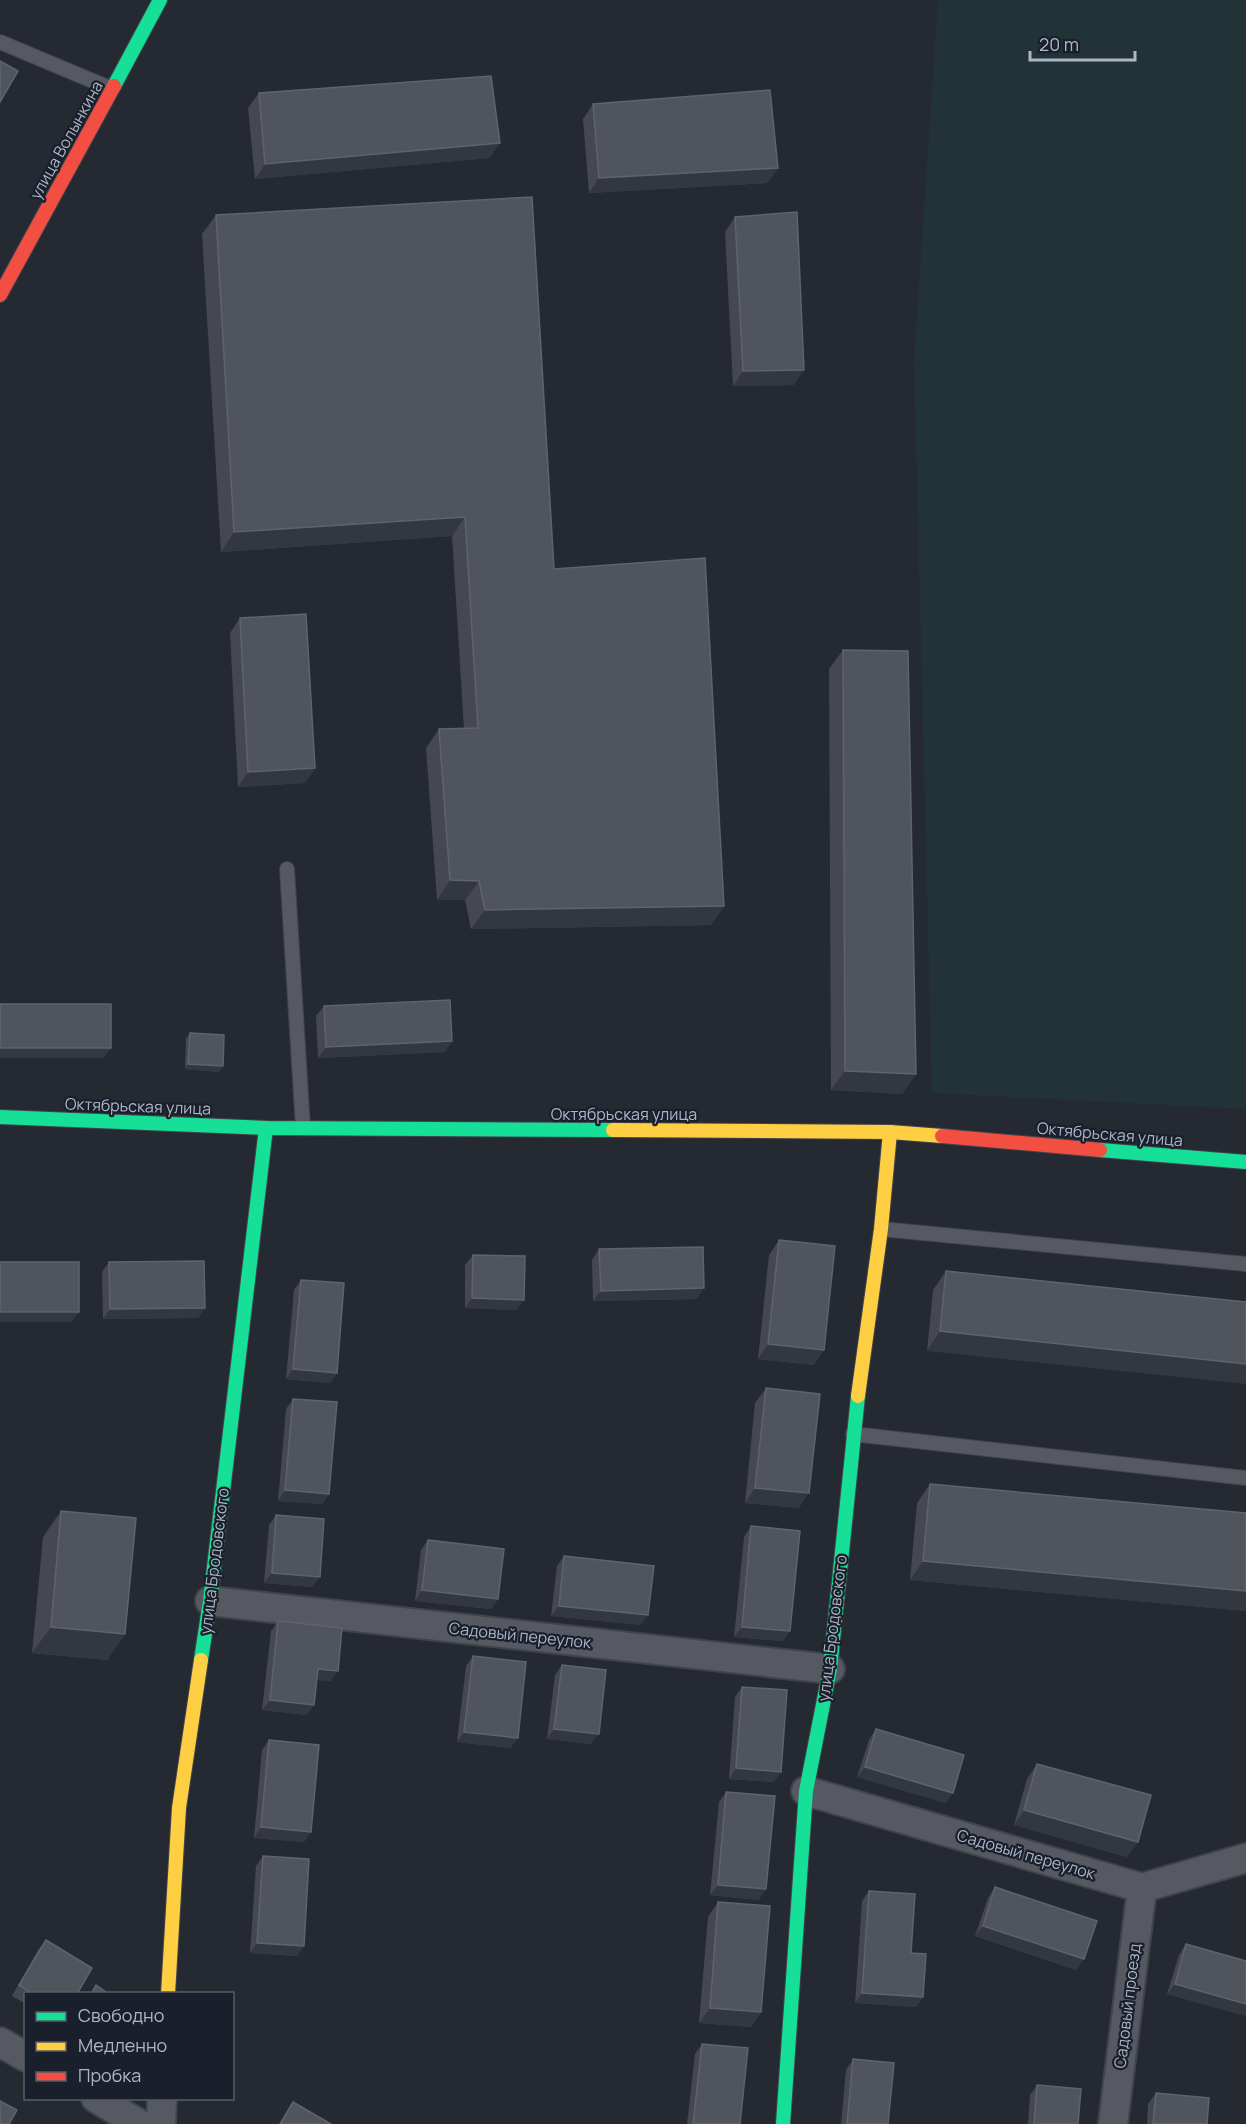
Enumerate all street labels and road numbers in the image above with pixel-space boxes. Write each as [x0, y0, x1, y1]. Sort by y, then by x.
street label: улица Волынкина [24, 77, 108, 203]
street label: Октябрьская улица [64, 1092, 212, 1120]
street label: Октябрьская улица [551, 1103, 697, 1125]
street label: Октябрьская улица [1036, 1117, 1184, 1151]
street label: улица Бродовского [194, 1486, 234, 1636]
street label: улица Бродовского [812, 1553, 852, 1703]
street label: Садовый переулок [448, 1617, 593, 1654]
street label: Садовый переулок [954, 1824, 1099, 1885]
street label: Садовый проезд [1108, 1942, 1146, 2070]

